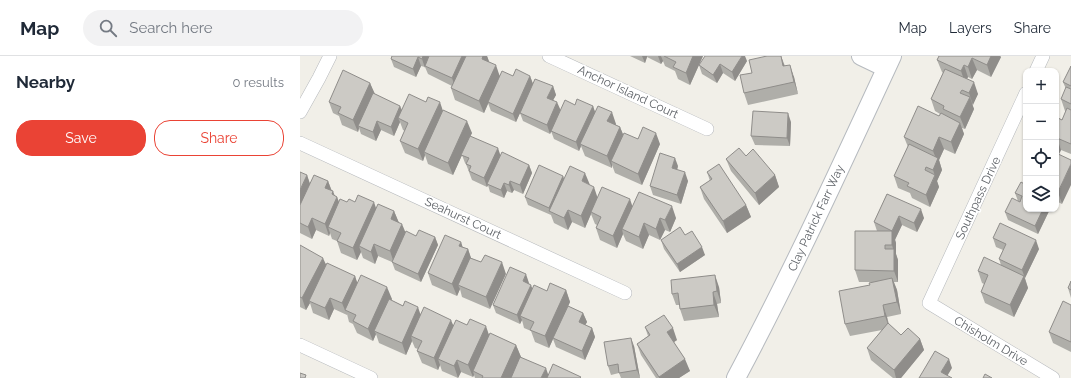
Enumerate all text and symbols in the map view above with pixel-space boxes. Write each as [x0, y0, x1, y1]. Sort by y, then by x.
search box [83, 10, 363, 46]
text: Map [20, 17, 59, 39]
icon: search [97, 17, 119, 39]
text: Search here [129, 19, 213, 37]
text: Map [899, 20, 927, 36]
text: Layers [949, 20, 992, 36]
text: Share [1014, 20, 1051, 36]
street label: Anchor Island Court [575, 62, 681, 122]
map controls [1023, 68, 1059, 212]
button: + [1023, 68, 1059, 104]
text: Nearby [16, 72, 75, 92]
text: 0 results [233, 75, 284, 90]
button: − [1023, 104, 1059, 140]
button: Save [16, 120, 146, 156]
button: Share [154, 120, 284, 156]
button: locate [1023, 140, 1059, 176]
street label: Southpass Drive [953, 154, 1003, 242]
street label: Clay Patrick Farr Way [785, 162, 847, 274]
button: layers [1023, 176, 1059, 212]
street label: Seahurst Court [423, 194, 503, 242]
street label: Chisholm Drive [951, 313, 1031, 369]

